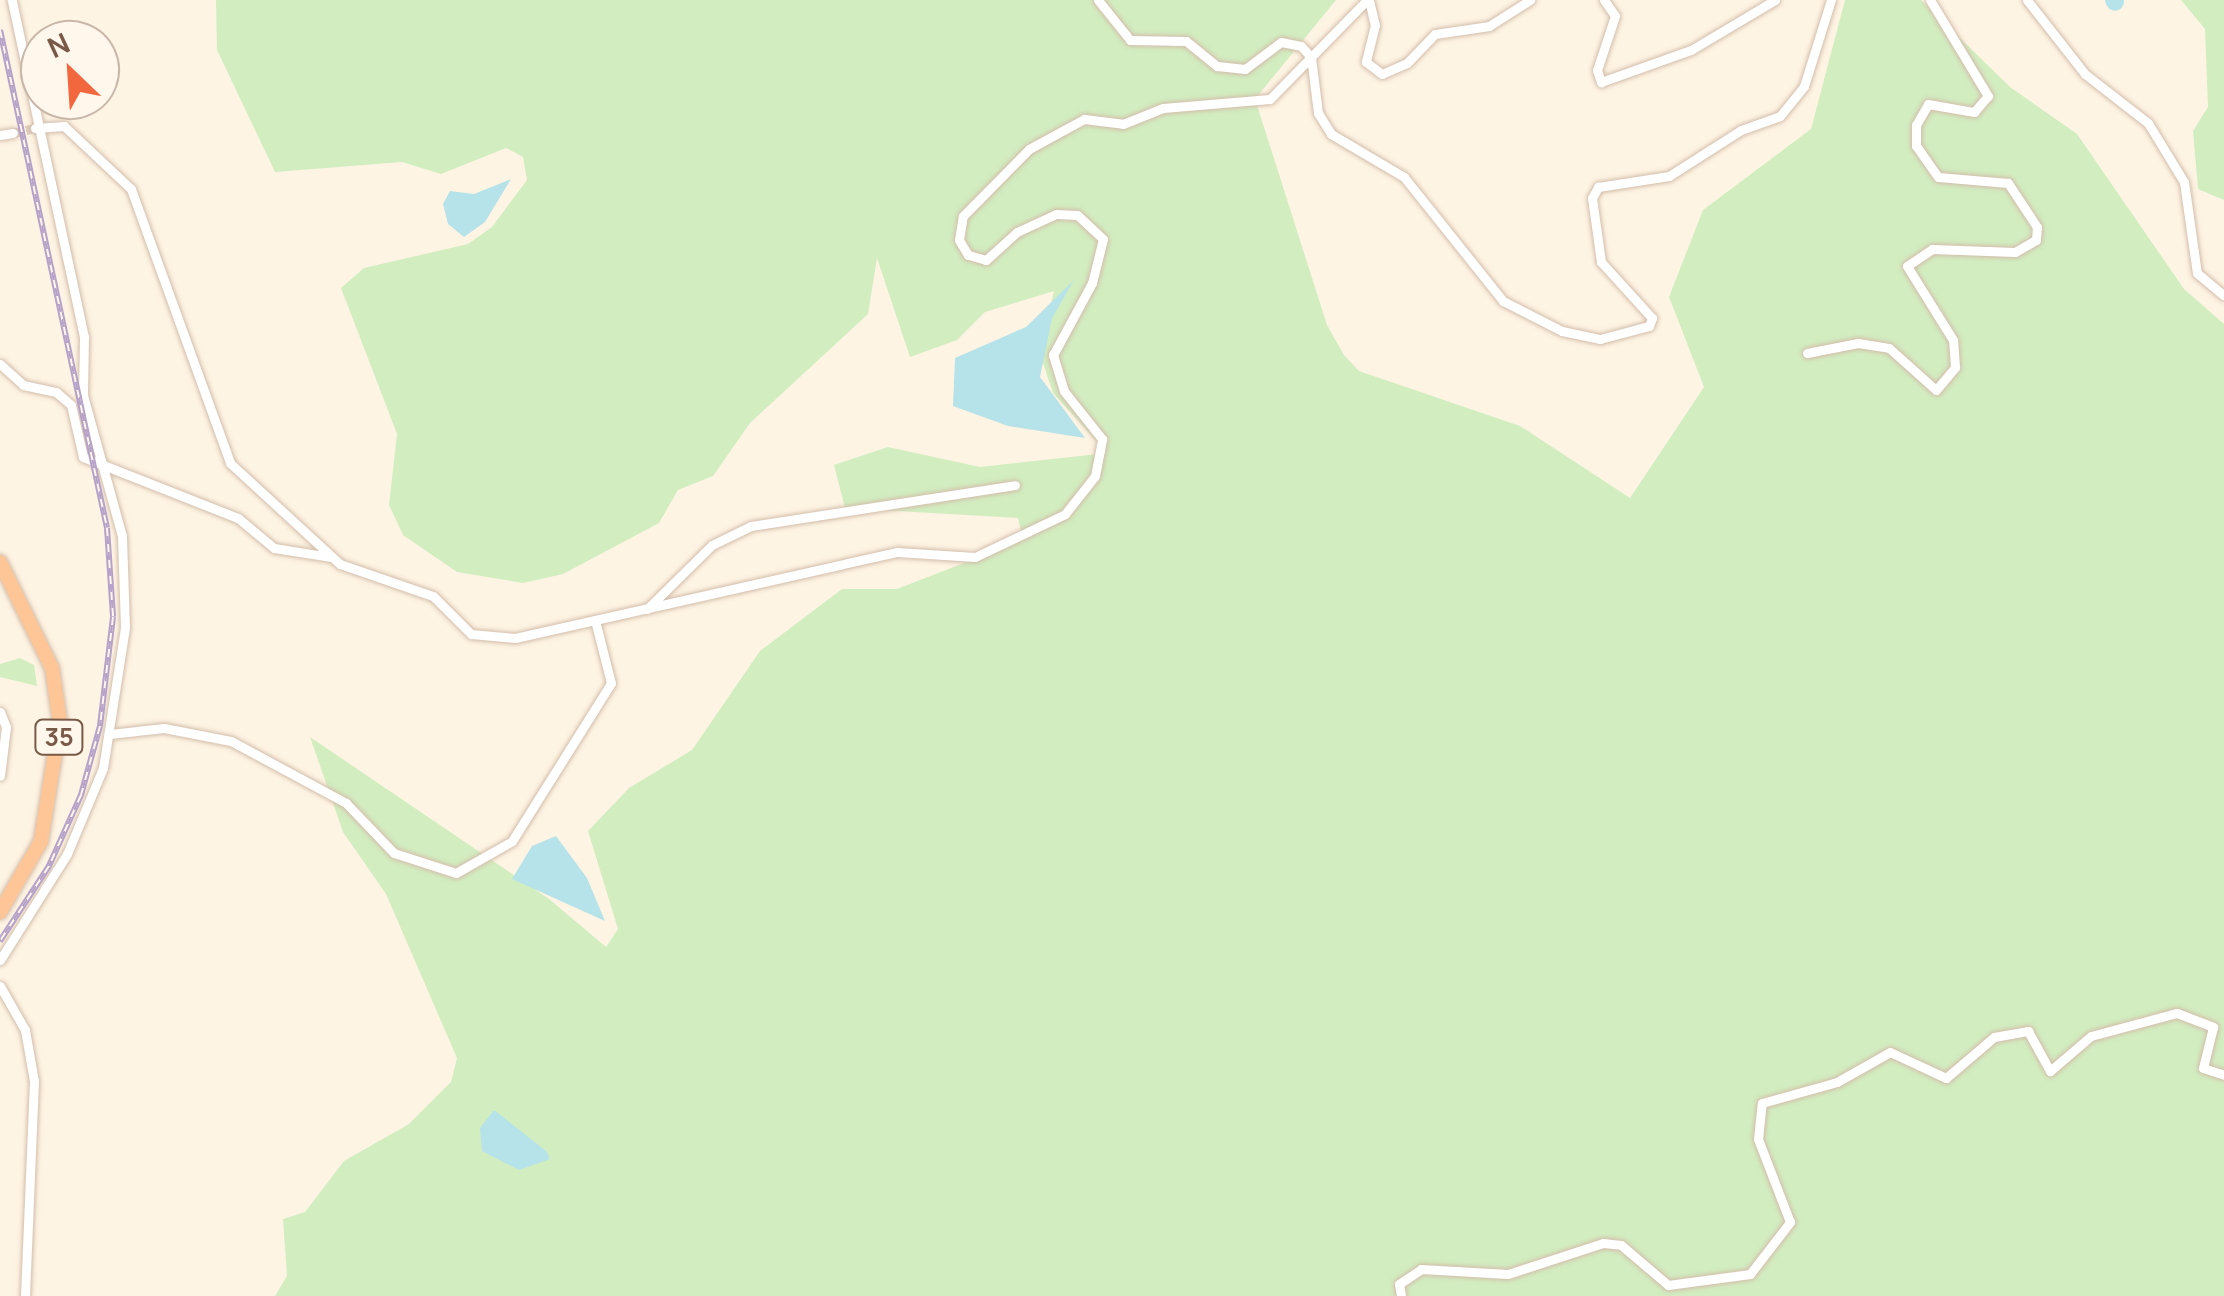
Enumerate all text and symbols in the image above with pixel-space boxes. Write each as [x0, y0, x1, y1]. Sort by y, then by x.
north arrow [20, 20, 120, 120]
text: N [41, 23, 75, 66]
road number: 35 [34, 717, 84, 757]

